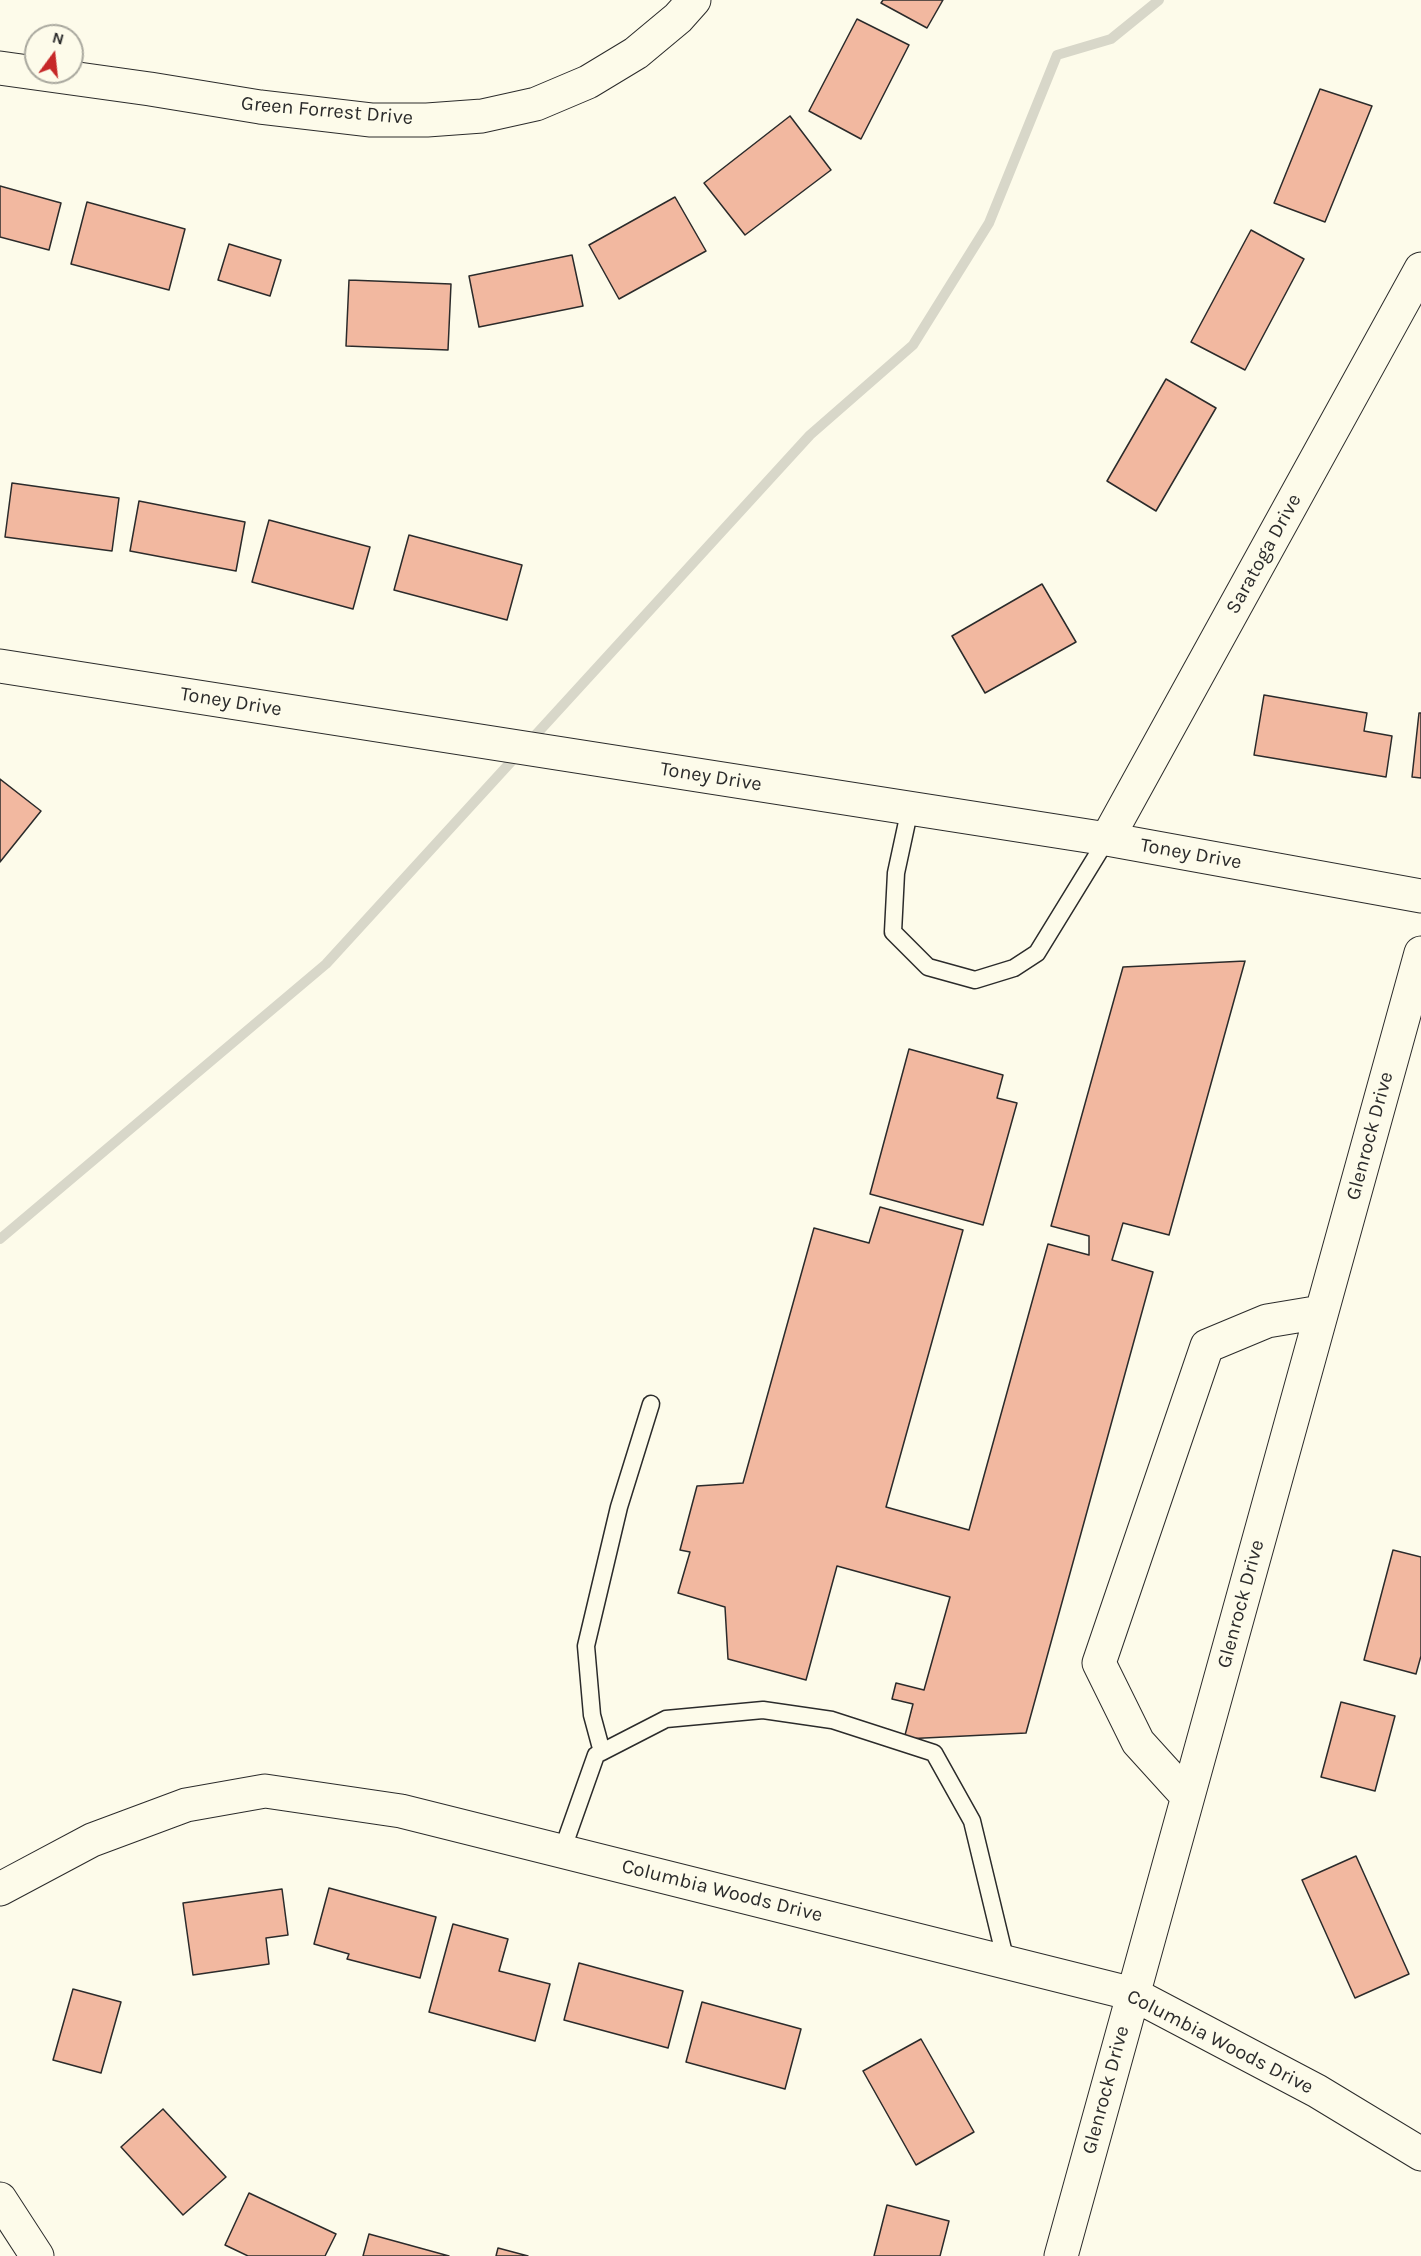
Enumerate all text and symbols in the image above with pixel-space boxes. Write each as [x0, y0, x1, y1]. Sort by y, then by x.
north arrow [24, 24, 84, 84]
text: N [50, 27, 66, 49]
street label: Green Forrest Drive [240, 92, 414, 130]
street label: Saratoga Drive [1221, 490, 1307, 618]
street label: Toney Drive [179, 682, 283, 722]
street label: Toney Drive [659, 757, 763, 797]
street label: Toney Drive [1138, 833, 1244, 875]
street label: Glenrock Drive [1341, 1069, 1399, 1203]
street label: Glenrock Drive [1212, 1537, 1270, 1671]
street label: Columbia Woods Drive [619, 1854, 825, 1928]
street label: Columbia Woods Drive [1123, 1985, 1317, 2099]
street label: Glenrock Drive [1077, 2023, 1135, 2157]

